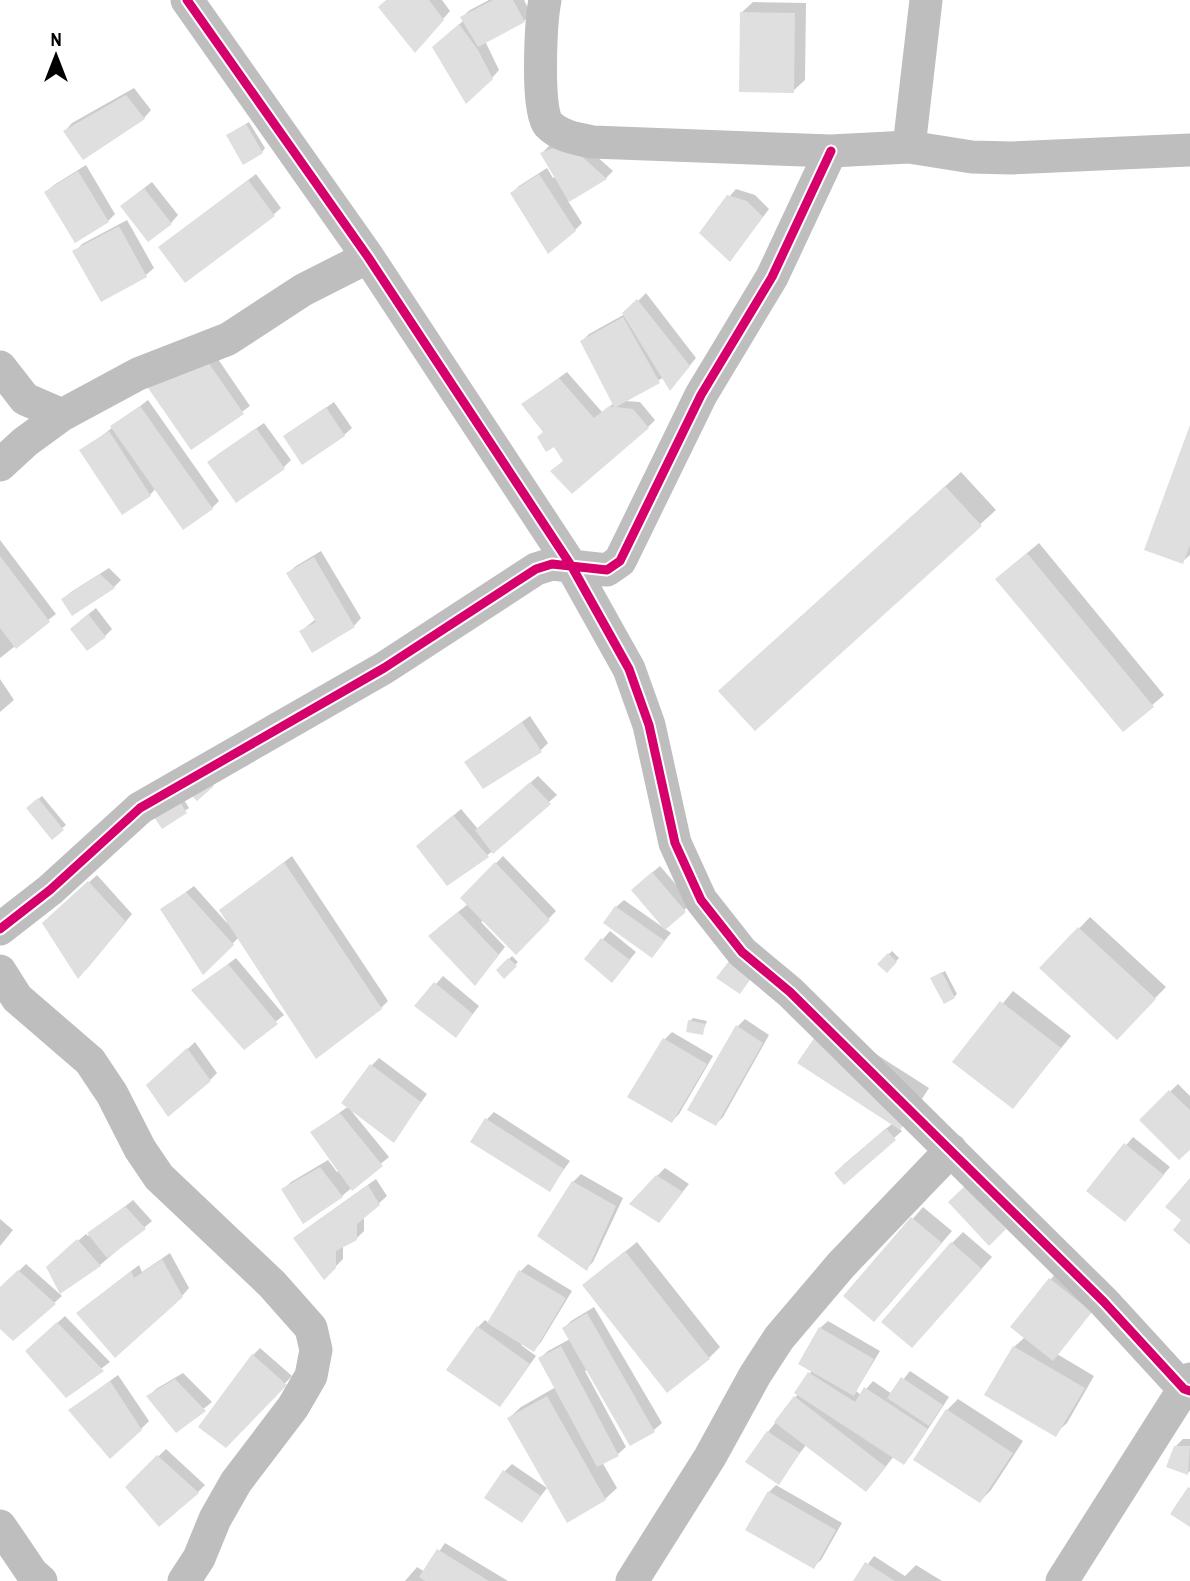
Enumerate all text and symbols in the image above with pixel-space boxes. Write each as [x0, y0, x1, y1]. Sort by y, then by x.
north arrow [21, 21, 91, 91]
text: N [50, 26, 62, 52]

